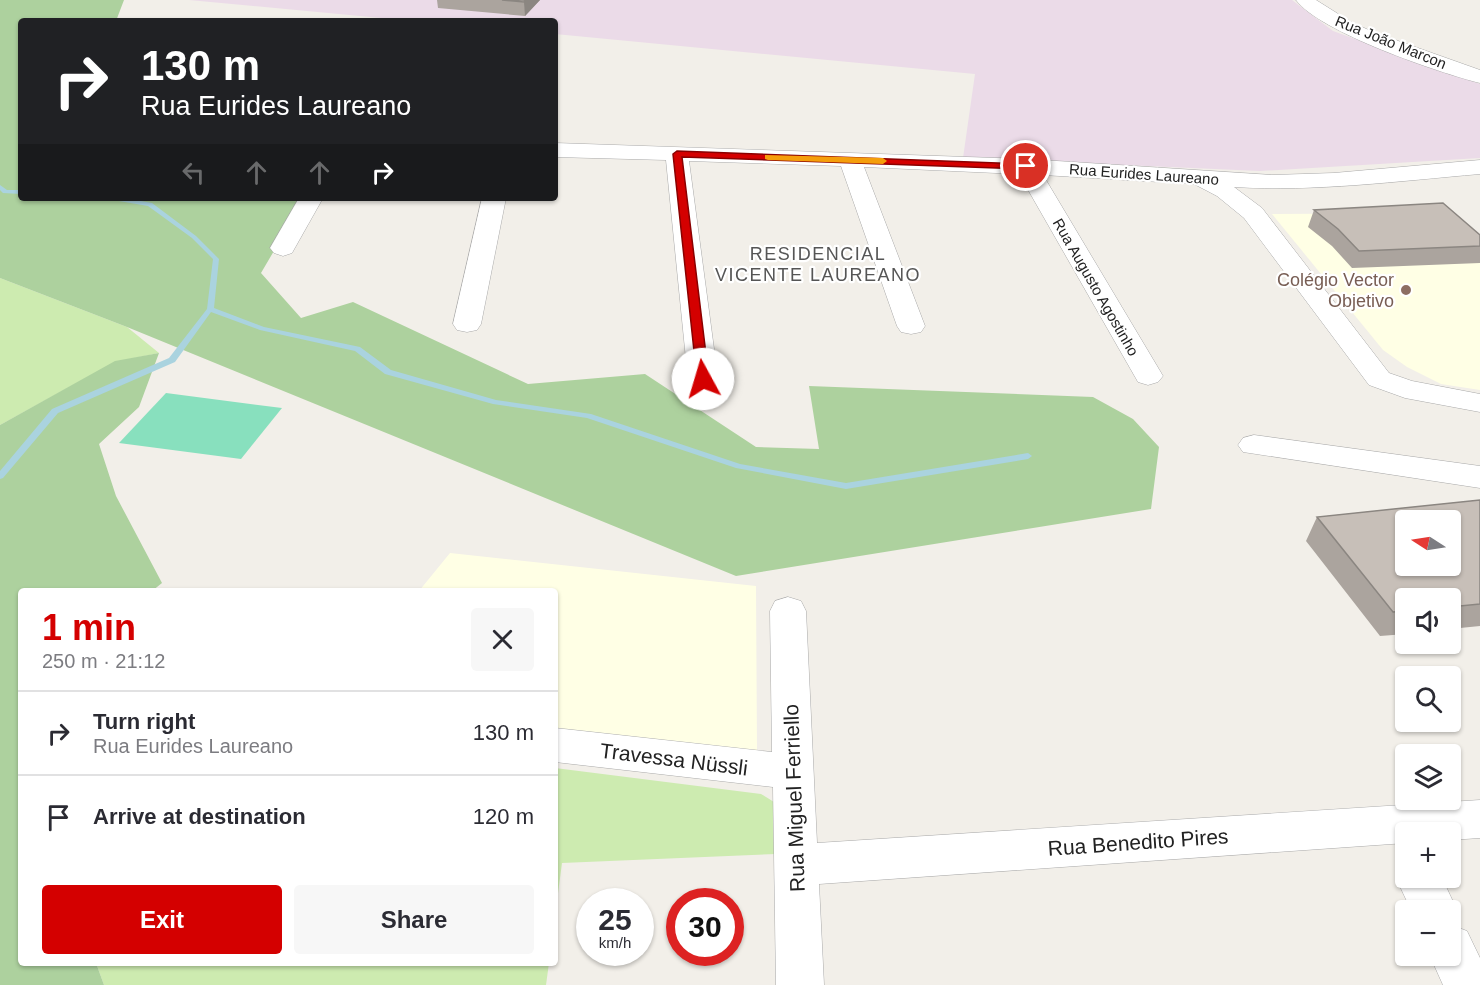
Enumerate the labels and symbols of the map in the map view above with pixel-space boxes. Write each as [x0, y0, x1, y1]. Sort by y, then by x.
street label: Rua João Marcon [1333, 12, 1449, 72]
pin [1000, 140, 1051, 191]
street label: Rua Eurides Laureano [1069, 160, 1219, 188]
street label: Rua Augusto Agostinho [1050, 215, 1142, 359]
district label: RESIDENCIAL VICENTE LAUREANO [715, 244, 921, 285]
place label: Colégio Vector Objetivo [1277, 270, 1394, 311]
marker: Colégio Vector Objetivo [1399, 283, 1413, 297]
position arrow [671, 347, 735, 411]
north arrow [1395, 510, 1461, 576]
street label: Rua Miguel Ferriello [779, 704, 809, 892]
street label: Travessa Nüssli [599, 739, 749, 779]
street label: Rua Benedito Pires [1047, 824, 1229, 860]
speed limit sign: 30 [666, 888, 744, 966]

